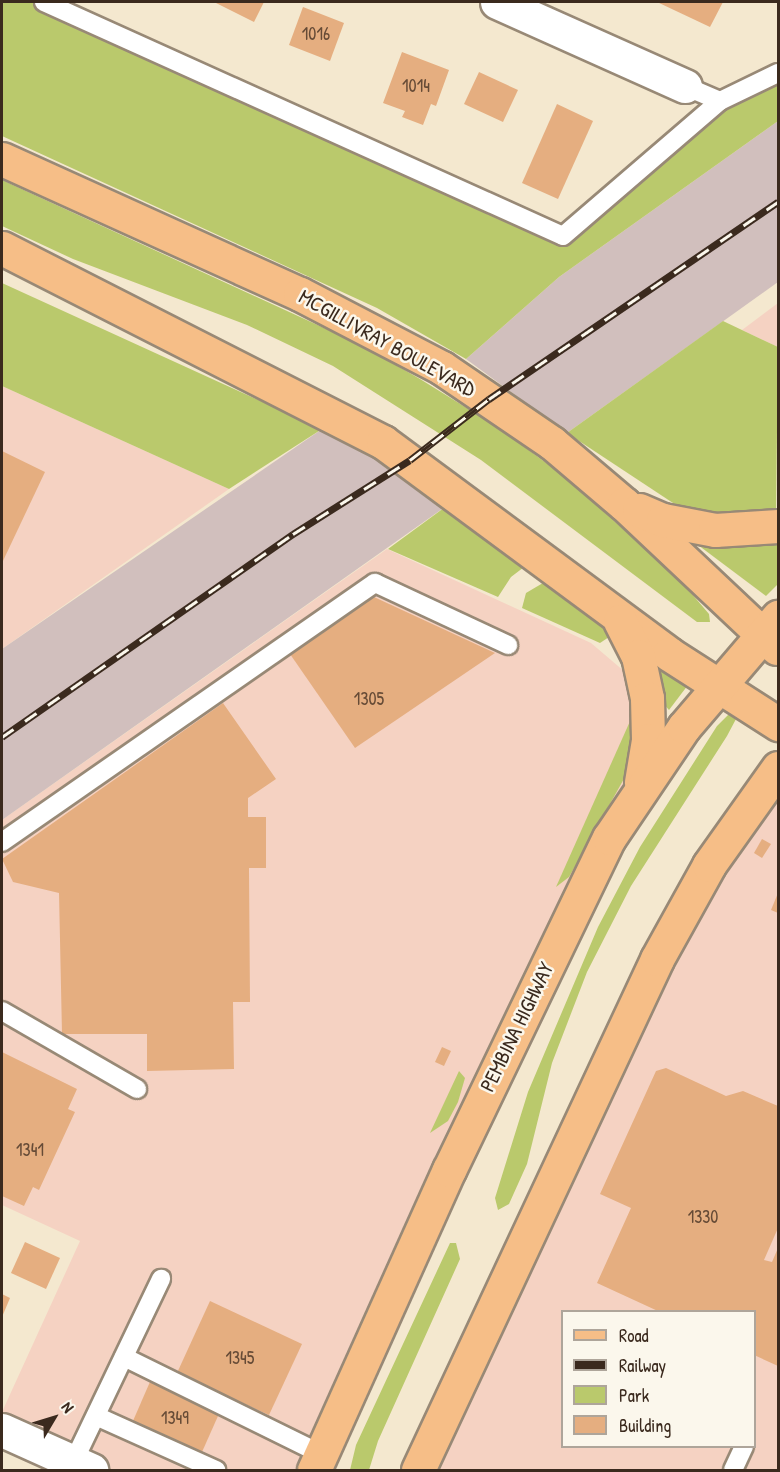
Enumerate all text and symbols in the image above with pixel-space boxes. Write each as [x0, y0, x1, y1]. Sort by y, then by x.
house number: 1016 [302, 23, 330, 45]
house number: 1014 [402, 75, 430, 97]
street label: MCGILLIVRAY BOULEVARD [294, 284, 480, 402]
house number: 1305 [354, 688, 384, 710]
street label: PEMBINA HIGHWAY [475, 958, 559, 1096]
house number: 1341 [16, 1139, 44, 1161]
house number: 1330 [688, 1206, 718, 1228]
legend [561, 1310, 756, 1448]
text: Road [619, 1323, 649, 1348]
house number: 1345 [226, 1347, 254, 1369]
text: Railway [619, 1353, 666, 1378]
text: Park [619, 1383, 649, 1408]
north arrow [24, 1388, 84, 1448]
text: N [57, 1397, 79, 1417]
house number: 1349 [161, 1407, 189, 1429]
text: Building [619, 1413, 671, 1438]

